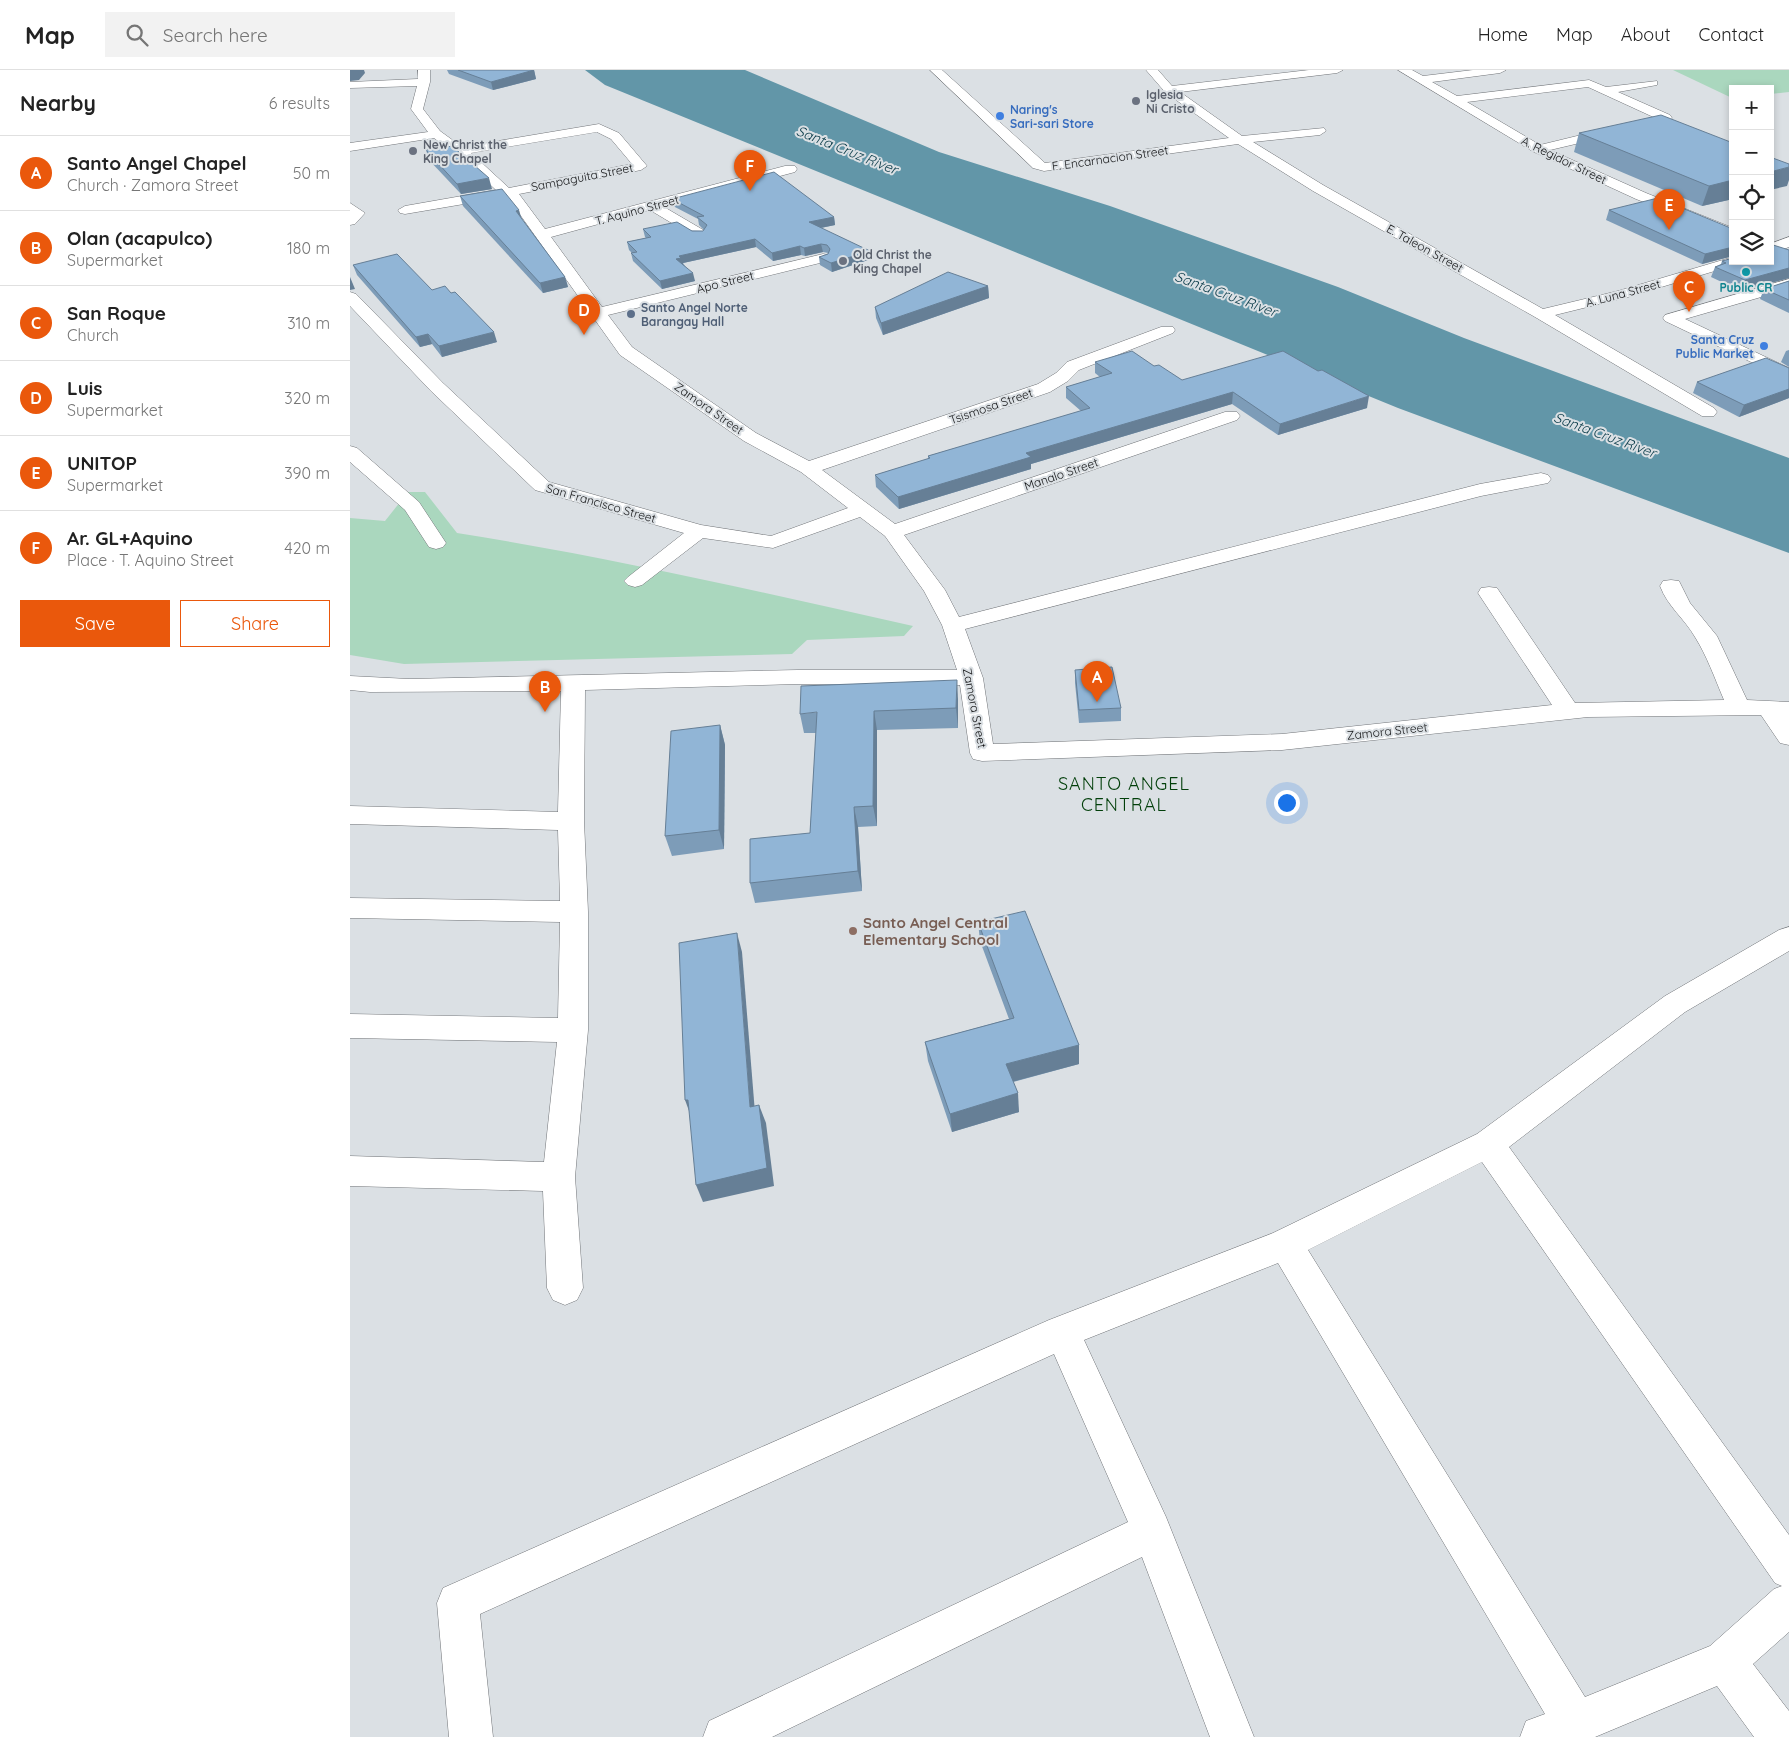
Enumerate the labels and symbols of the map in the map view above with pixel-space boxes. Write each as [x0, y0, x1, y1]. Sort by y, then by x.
place label: Iglesia Ni Cristo [1146, 87, 1195, 116]
marker: Iglesia Ni Cristo [1130, 95, 1142, 107]
place label: Naring's Sari-sari Store [1010, 102, 1094, 131]
marker: Naring's Sari-sari Store [994, 110, 1006, 122]
water label: Santa Cruz River [794, 122, 902, 179]
street label: A. Regidor Street [1519, 133, 1609, 187]
place label: New Christ the King Chapel [423, 137, 507, 166]
street label: F. Encarnacion Street [1051, 142, 1169, 174]
marker: New Christ the King Chapel [407, 145, 419, 157]
pin: F [734, 150, 766, 191]
street label: Sampaguita Street [530, 160, 634, 194]
pin: E [1653, 189, 1685, 230]
street label: T. Aquino Street [593, 192, 681, 228]
street label: E. Taleon Street [1384, 221, 1466, 275]
place label: Old Christ the King Chapel [853, 247, 932, 276]
marker: Old Christ the King Chapel [837, 255, 849, 267]
marker: Public CR [1740, 266, 1752, 278]
water label: Santa Cruz River [1172, 267, 1281, 321]
street label: Apo Street [695, 268, 755, 296]
pin: C [1673, 271, 1705, 312]
street label: A. Luna Street [1584, 276, 1662, 310]
place label: Public CR [1719, 280, 1773, 295]
pin: D [568, 294, 600, 335]
place label: Santo Angel Norte Barangay Hall [641, 300, 748, 329]
marker: Santo Angel Norte Barangay Hall [625, 308, 637, 320]
place label: Santa Cruz Public Market [1675, 332, 1754, 361]
marker: Santa Cruz Public Market [1758, 340, 1770, 352]
street label: Zamora Street [672, 379, 746, 437]
street label: Tsismosa Street [947, 385, 1035, 427]
water label: Santa Cruz River [1551, 408, 1660, 462]
street label: Manalo Street [1022, 454, 1100, 494]
street label: San Francisco Street [544, 480, 658, 526]
pin: A [1081, 661, 1113, 702]
street label: Zamora Street [960, 667, 990, 749]
pin: B [529, 671, 561, 712]
street label: Zamora Street [1346, 719, 1428, 743]
district label: SANTO ANGEL CENTRAL [1058, 772, 1190, 816]
your location [1274, 790, 1300, 816]
place label: Santo Angel Central Elementary School [863, 913, 1008, 949]
marker: Santo Angel Central Elementary School [847, 925, 859, 937]

